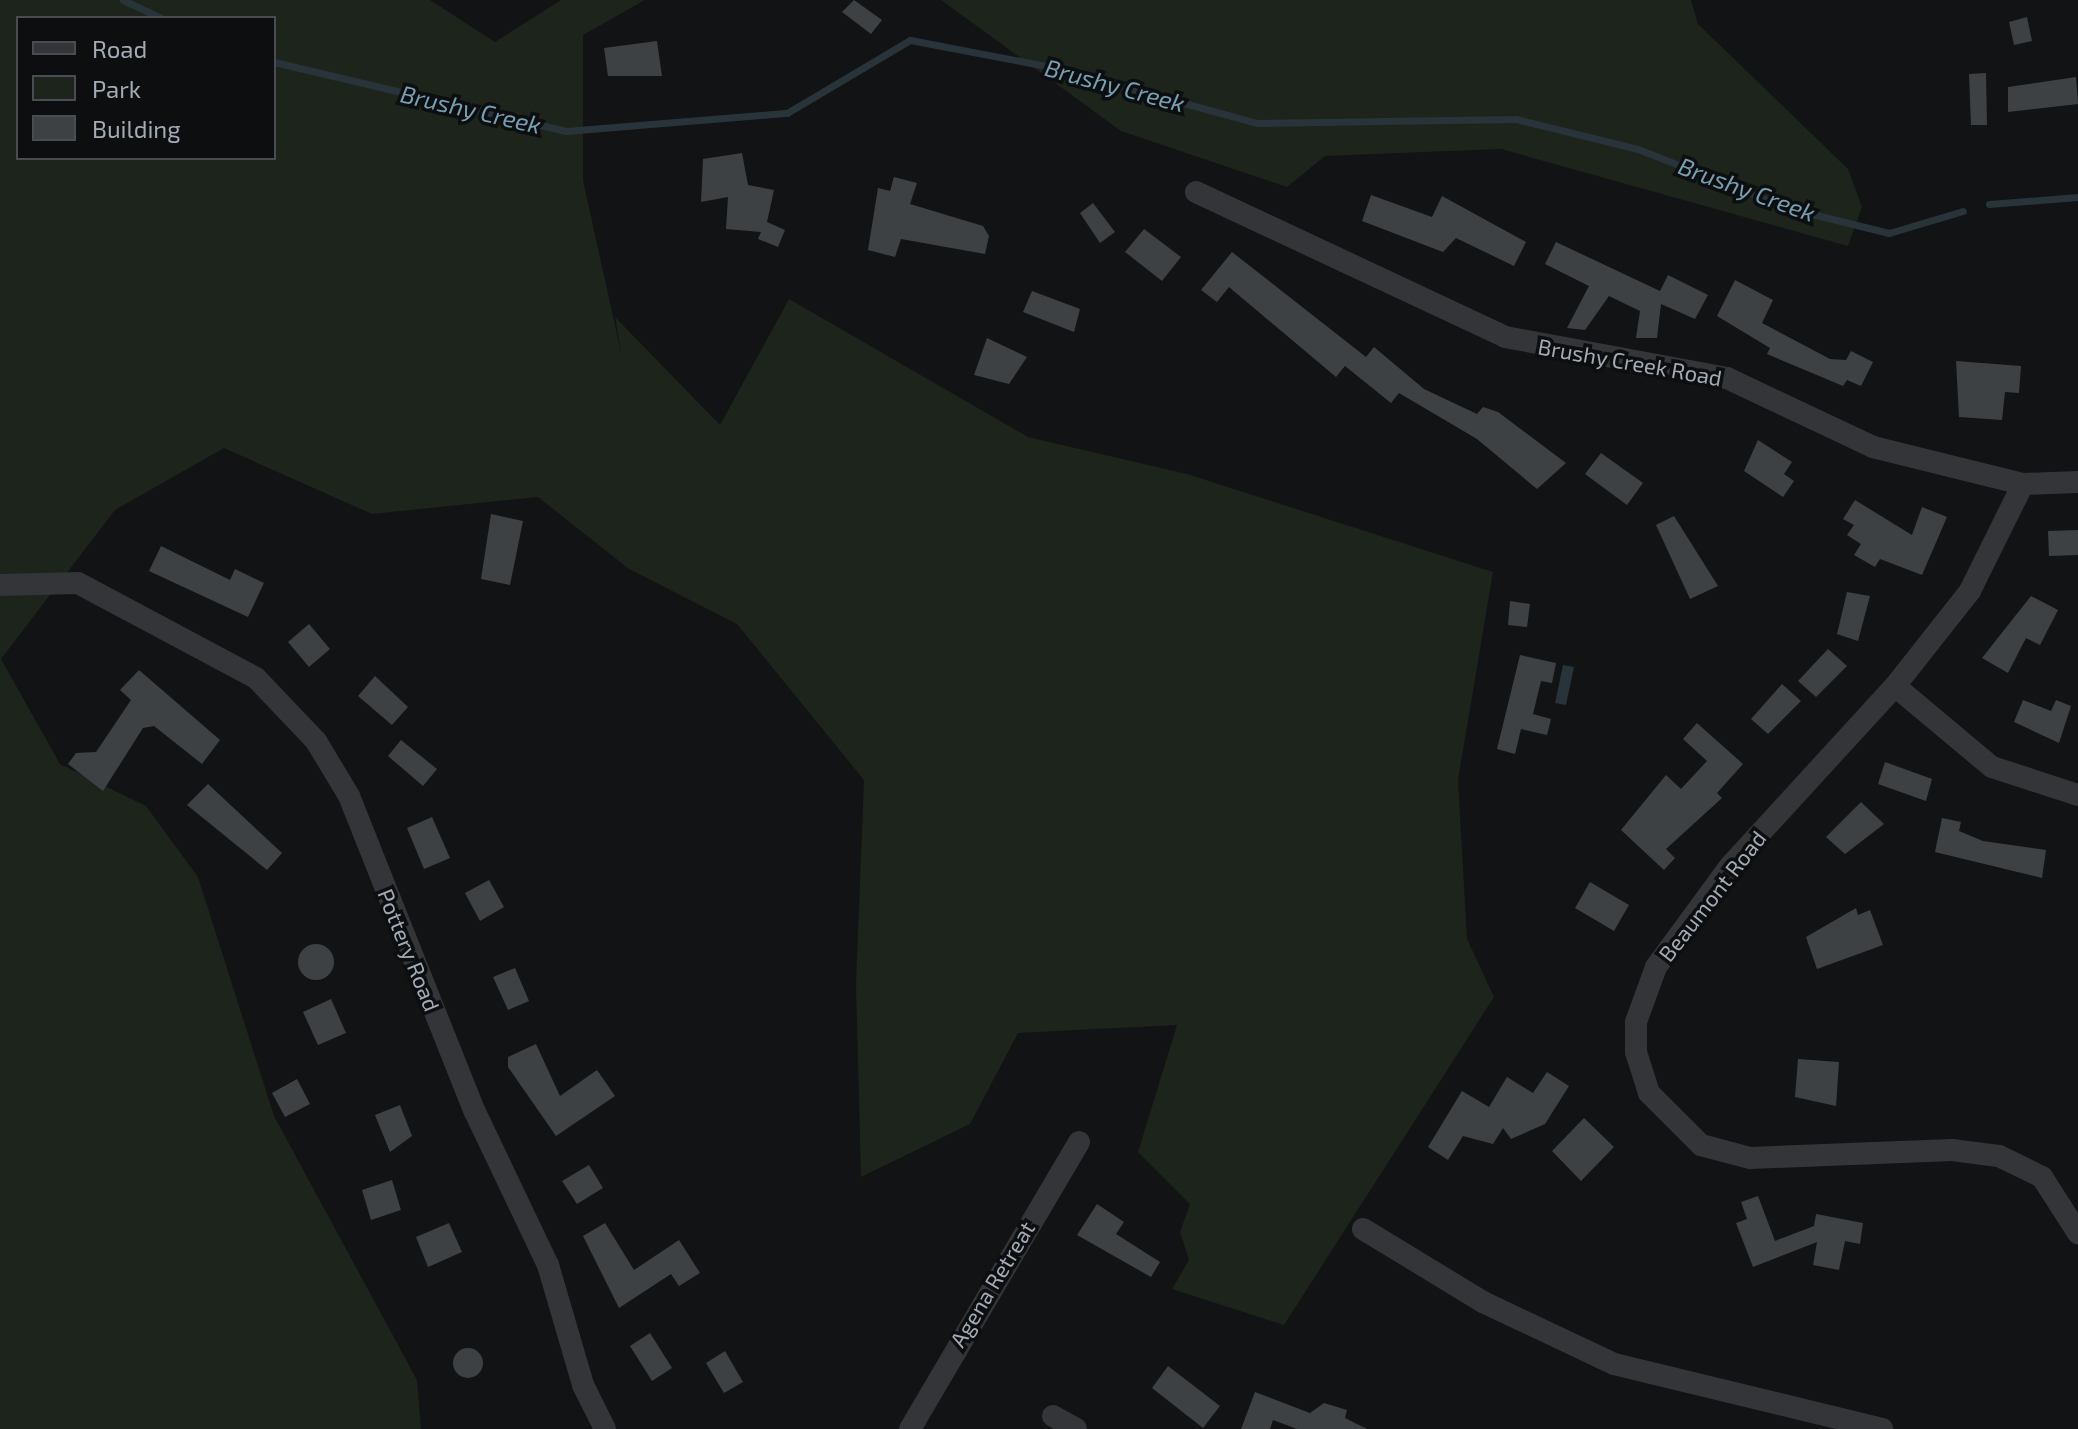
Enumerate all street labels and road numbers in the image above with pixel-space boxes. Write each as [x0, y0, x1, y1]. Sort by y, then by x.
street label: Brushy Creek Road [1536, 333, 1724, 391]
street label: Beaumont Road [1653, 825, 1771, 967]
street label: Pottery Road [372, 885, 446, 1015]
street label: Agena Retreat [944, 1216, 1040, 1352]

